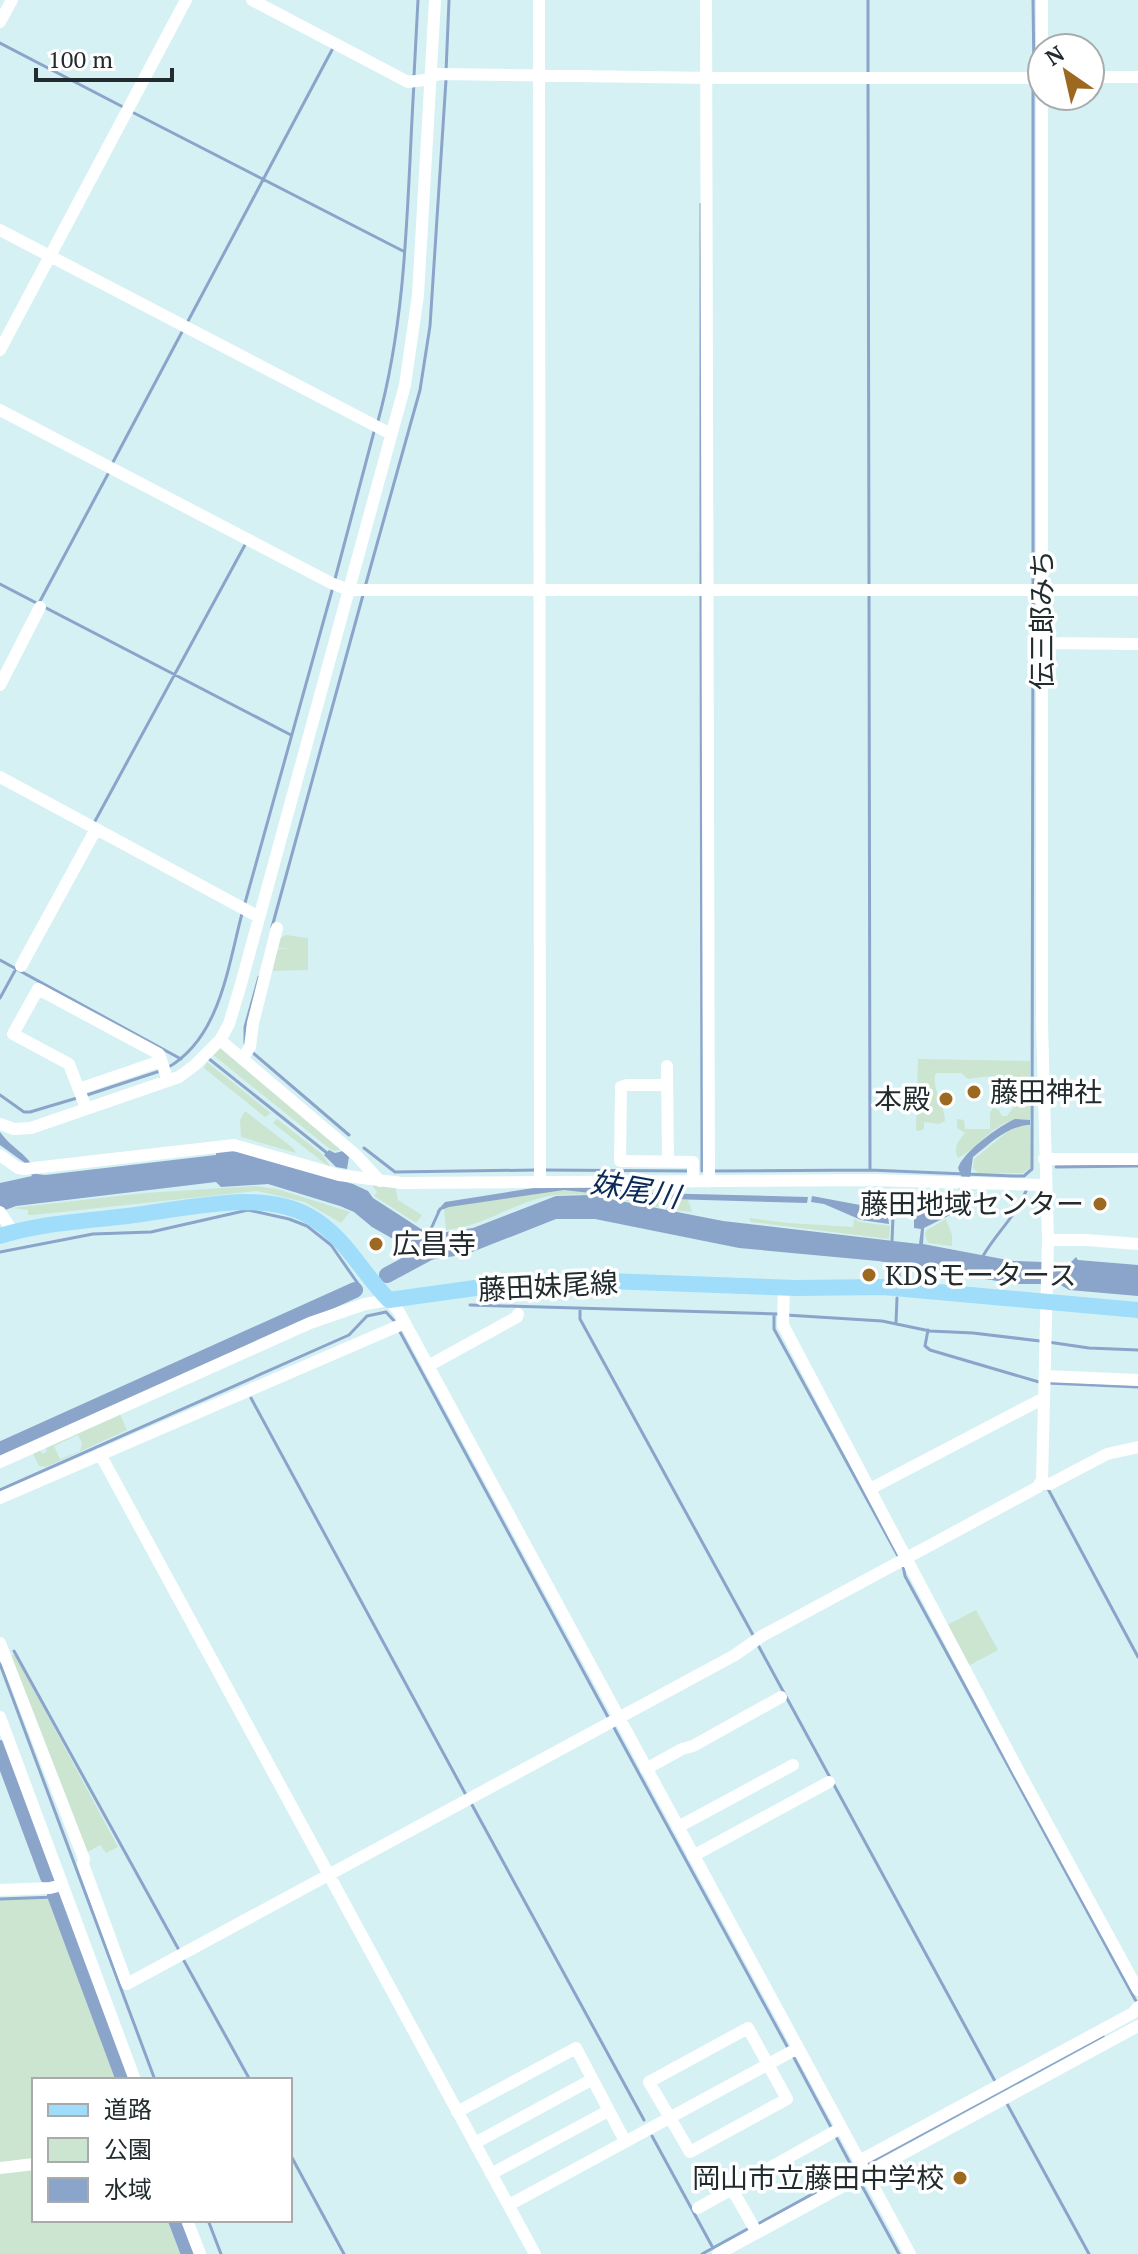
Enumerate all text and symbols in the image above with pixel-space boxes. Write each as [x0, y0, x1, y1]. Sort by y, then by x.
scale bar [36, 32, 172, 82]
north arrow [1026, 32, 1106, 112]
text: N [1040, 38, 1070, 72]
text: 100 m [48, 43, 113, 75]
street label: 伝三郎みち [1023, 550, 1060, 690]
place label: 藤田神社 [990, 1073, 1102, 1110]
place label: 本殿 [874, 1080, 930, 1117]
marker: 藤田神社 [965, 1083, 983, 1101]
marker: 本殿 [937, 1090, 955, 1108]
water label: 妹尾川 [587, 1162, 686, 1217]
place label: 藤田地域センター [860, 1185, 1084, 1222]
marker: 藤田地域センター [1091, 1195, 1109, 1213]
place label: 広昌寺 [392, 1225, 476, 1262]
marker: 広昌寺 [367, 1235, 385, 1253]
place label: KDSモータース [885, 1256, 1077, 1293]
street label: 藤田妹尾線 [477, 1263, 619, 1308]
marker: KDSモータース [860, 1266, 878, 1284]
legend [32, 2078, 292, 2222]
text: 道路 [104, 2093, 152, 2125]
text: 公園 [104, 2133, 152, 2165]
place label: 岡山市立藤田中学校 [692, 2159, 944, 2196]
marker: 岡山市立藤田中学校 [951, 2169, 969, 2187]
text: 水域 [104, 2173, 152, 2205]

